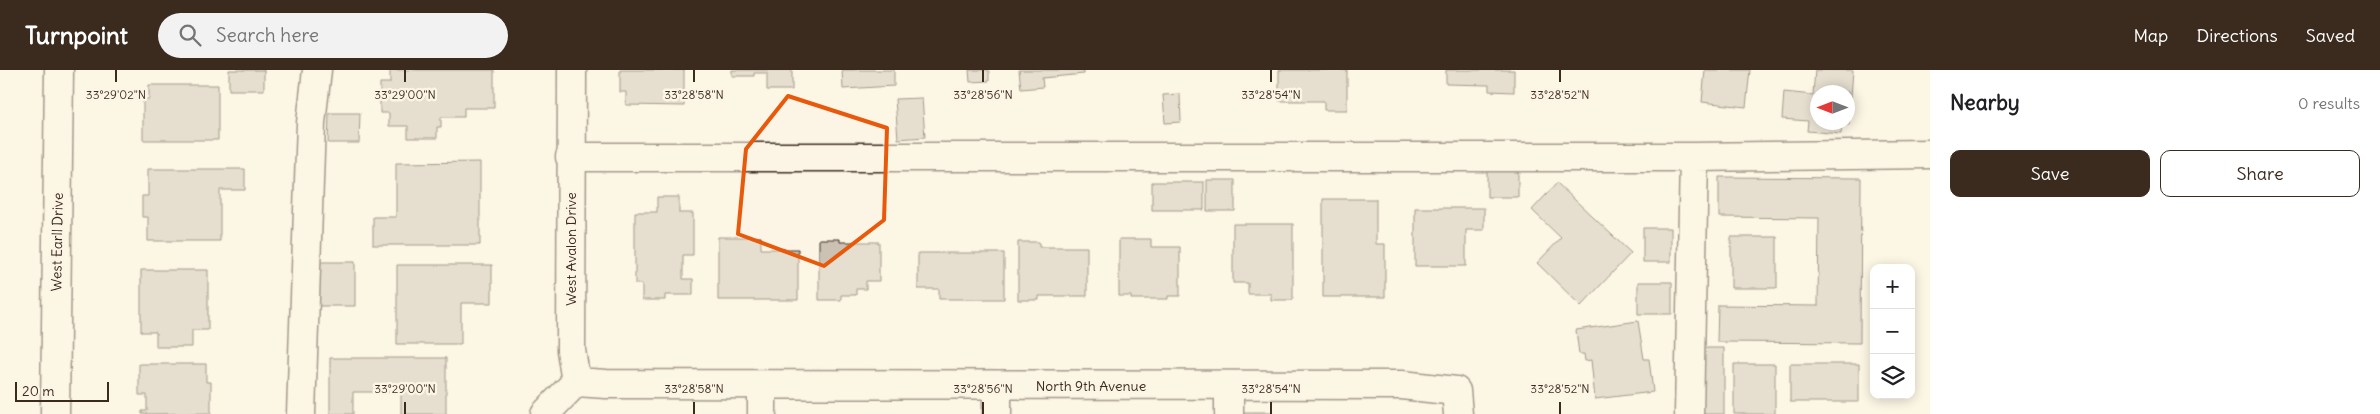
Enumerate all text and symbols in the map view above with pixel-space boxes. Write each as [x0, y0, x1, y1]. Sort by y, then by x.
search box [158, 13, 508, 58]
text: Turnpoint [25, 20, 128, 50]
icon: search [176, 21, 204, 49]
text: Search here [216, 23, 319, 47]
text: Map [2133, 24, 2168, 47]
text: Directions [2196, 24, 2278, 47]
text: Saved [2306, 24, 2355, 47]
north arrow [1810, 85, 1855, 130]
text: 33°29'02"N [86, 87, 146, 102]
text: 33°29'00"N [374, 87, 436, 102]
text: 33°28'58"N [664, 87, 724, 102]
text: 33°28'56"N [953, 87, 1013, 102]
text: 33°28'54"N [1241, 87, 1301, 102]
text: 33°28'52"N [1530, 87, 1590, 102]
text: Nearby [1950, 89, 2020, 116]
text: 0 results [2298, 93, 2360, 113]
button: Save [1950, 150, 2150, 197]
button: Share [2160, 150, 2360, 197]
street label: West Avalon Drive [562, 192, 580, 306]
street label: West Earll Drive [47, 193, 67, 291]
map controls [1870, 264, 1915, 399]
button: + [1870, 264, 1915, 309]
button: − [1870, 309, 1915, 354]
button: layers [1870, 354, 1915, 399]
street label: North 9th Avenue [1036, 377, 1146, 395]
scale bar [15, 379, 109, 402]
text: 33°29'00"N [374, 381, 436, 396]
text: 33°28'58"N [664, 381, 724, 396]
text: 33°28'56"N [953, 381, 1013, 396]
text: 33°28'54"N [1241, 381, 1301, 396]
text: 33°28'52"N [1530, 381, 1590, 396]
text: 20 m [22, 382, 55, 400]

